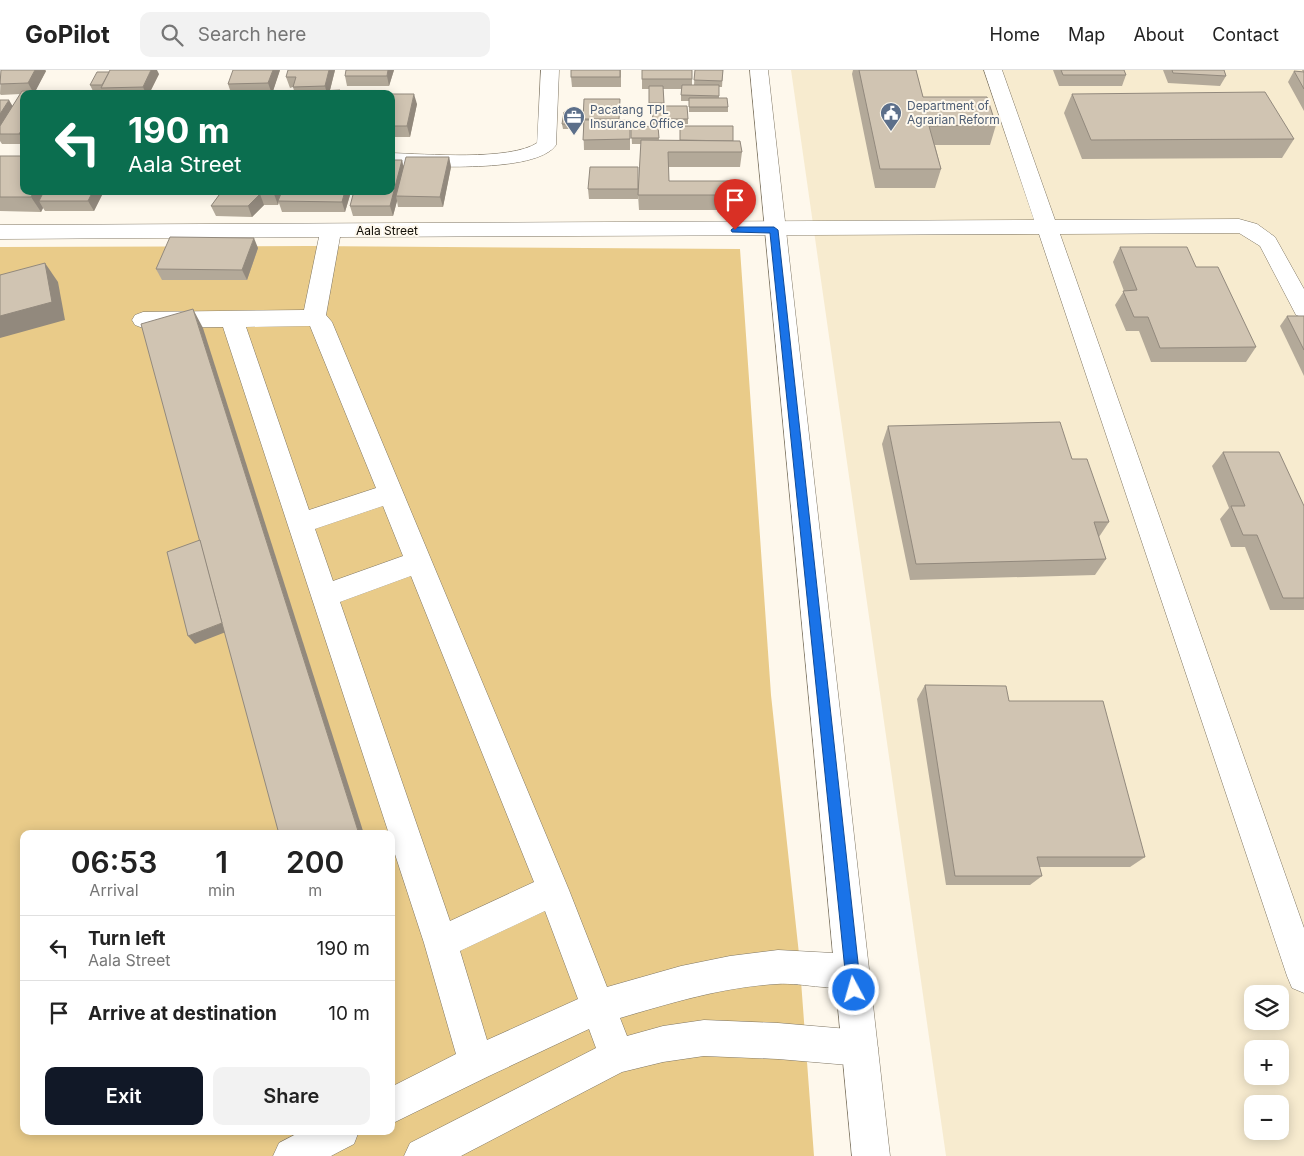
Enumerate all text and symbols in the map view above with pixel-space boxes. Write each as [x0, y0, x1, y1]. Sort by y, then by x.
search box [140, 12, 490, 57]
text: GoPilot [25, 20, 110, 49]
icon: search [158, 21, 186, 49]
text: Search here [198, 23, 306, 46]
text: Home [990, 24, 1040, 45]
text: Map [1068, 24, 1105, 45]
text: About [1133, 24, 1184, 45]
text: Contact [1212, 24, 1279, 45]
place label: Department of Agrarian Reform [907, 98, 1000, 127]
public building icon: Department of Agrarian Reform [879, 101, 903, 132]
place label: Pacatang TPL Insurance Office [590, 102, 684, 131]
office icon: Pacatang TPL Insurance Office [562, 105, 586, 136]
text: 190 m [128, 109, 230, 151]
icon: left [45, 110, 110, 175]
text: Aala Street [128, 151, 241, 177]
pin [714, 179, 756, 230]
icon: arrive [721, 186, 749, 214]
street label: Aala Street [356, 223, 418, 238]
text: 06:53 [71, 844, 157, 880]
text: 1 [215, 844, 228, 880]
text: 200 [286, 844, 344, 880]
text: Arrival [89, 880, 139, 900]
text: min [208, 880, 235, 900]
text: m [308, 880, 322, 900]
text: Turn left [88, 927, 166, 950]
icon: left [45, 934, 73, 962]
text: 190 m [317, 937, 370, 960]
text: Aala Street [88, 950, 171, 970]
position arrow [827, 963, 879, 1015]
map controls [1244, 985, 1289, 1140]
button: layers [1244, 985, 1289, 1030]
icon: arrive [45, 999, 73, 1027]
text: Arrive at destination [88, 1002, 277, 1025]
text: 10 m [328, 1002, 370, 1025]
button: + [1244, 1040, 1289, 1085]
button: Exit [45, 1067, 203, 1125]
button: Share [213, 1067, 370, 1125]
button: − [1244, 1095, 1289, 1140]

